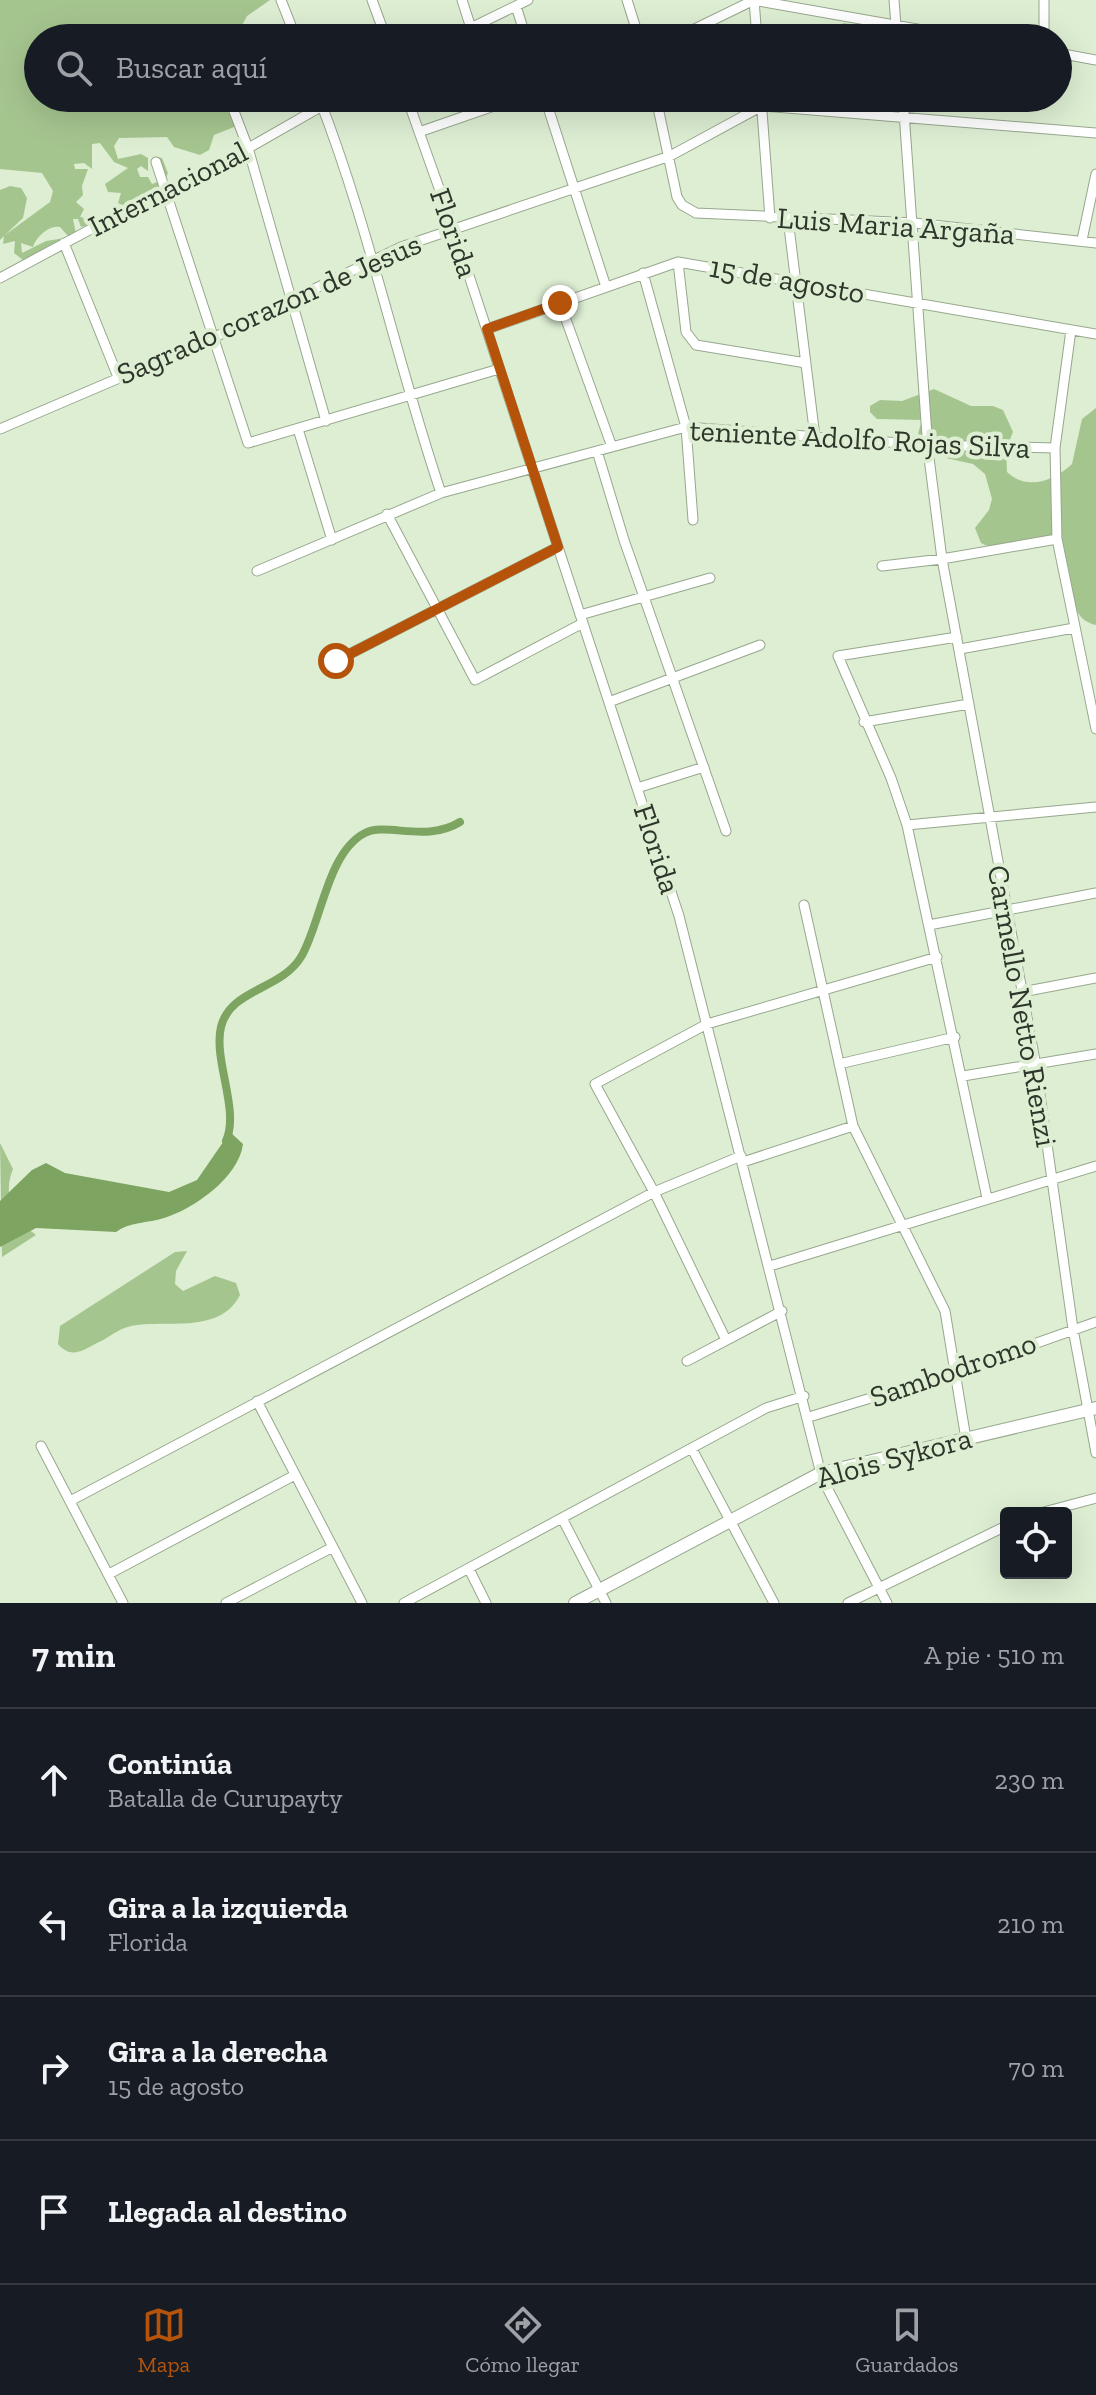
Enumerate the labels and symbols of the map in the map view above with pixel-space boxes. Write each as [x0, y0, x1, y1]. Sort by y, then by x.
street label: Internacional [82, 134, 254, 244]
street label: Florida [422, 184, 486, 282]
street label: Luis Maria Argaña [776, 200, 1016, 252]
street label: Sagrado corazon de Jesus [111, 226, 427, 392]
street label: 15 de agosto [707, 249, 867, 311]
route end [542, 285, 578, 321]
street label: teniente Adolfo Rojas Silva [689, 412, 1031, 466]
route start [318, 643, 354, 679]
street label: Florida [626, 800, 688, 898]
street label: Carmello Netto Rienzi [980, 862, 1064, 1150]
street label: Sambodromo [865, 1325, 1041, 1415]
street label: Alois Sykora [812, 1420, 976, 1496]

